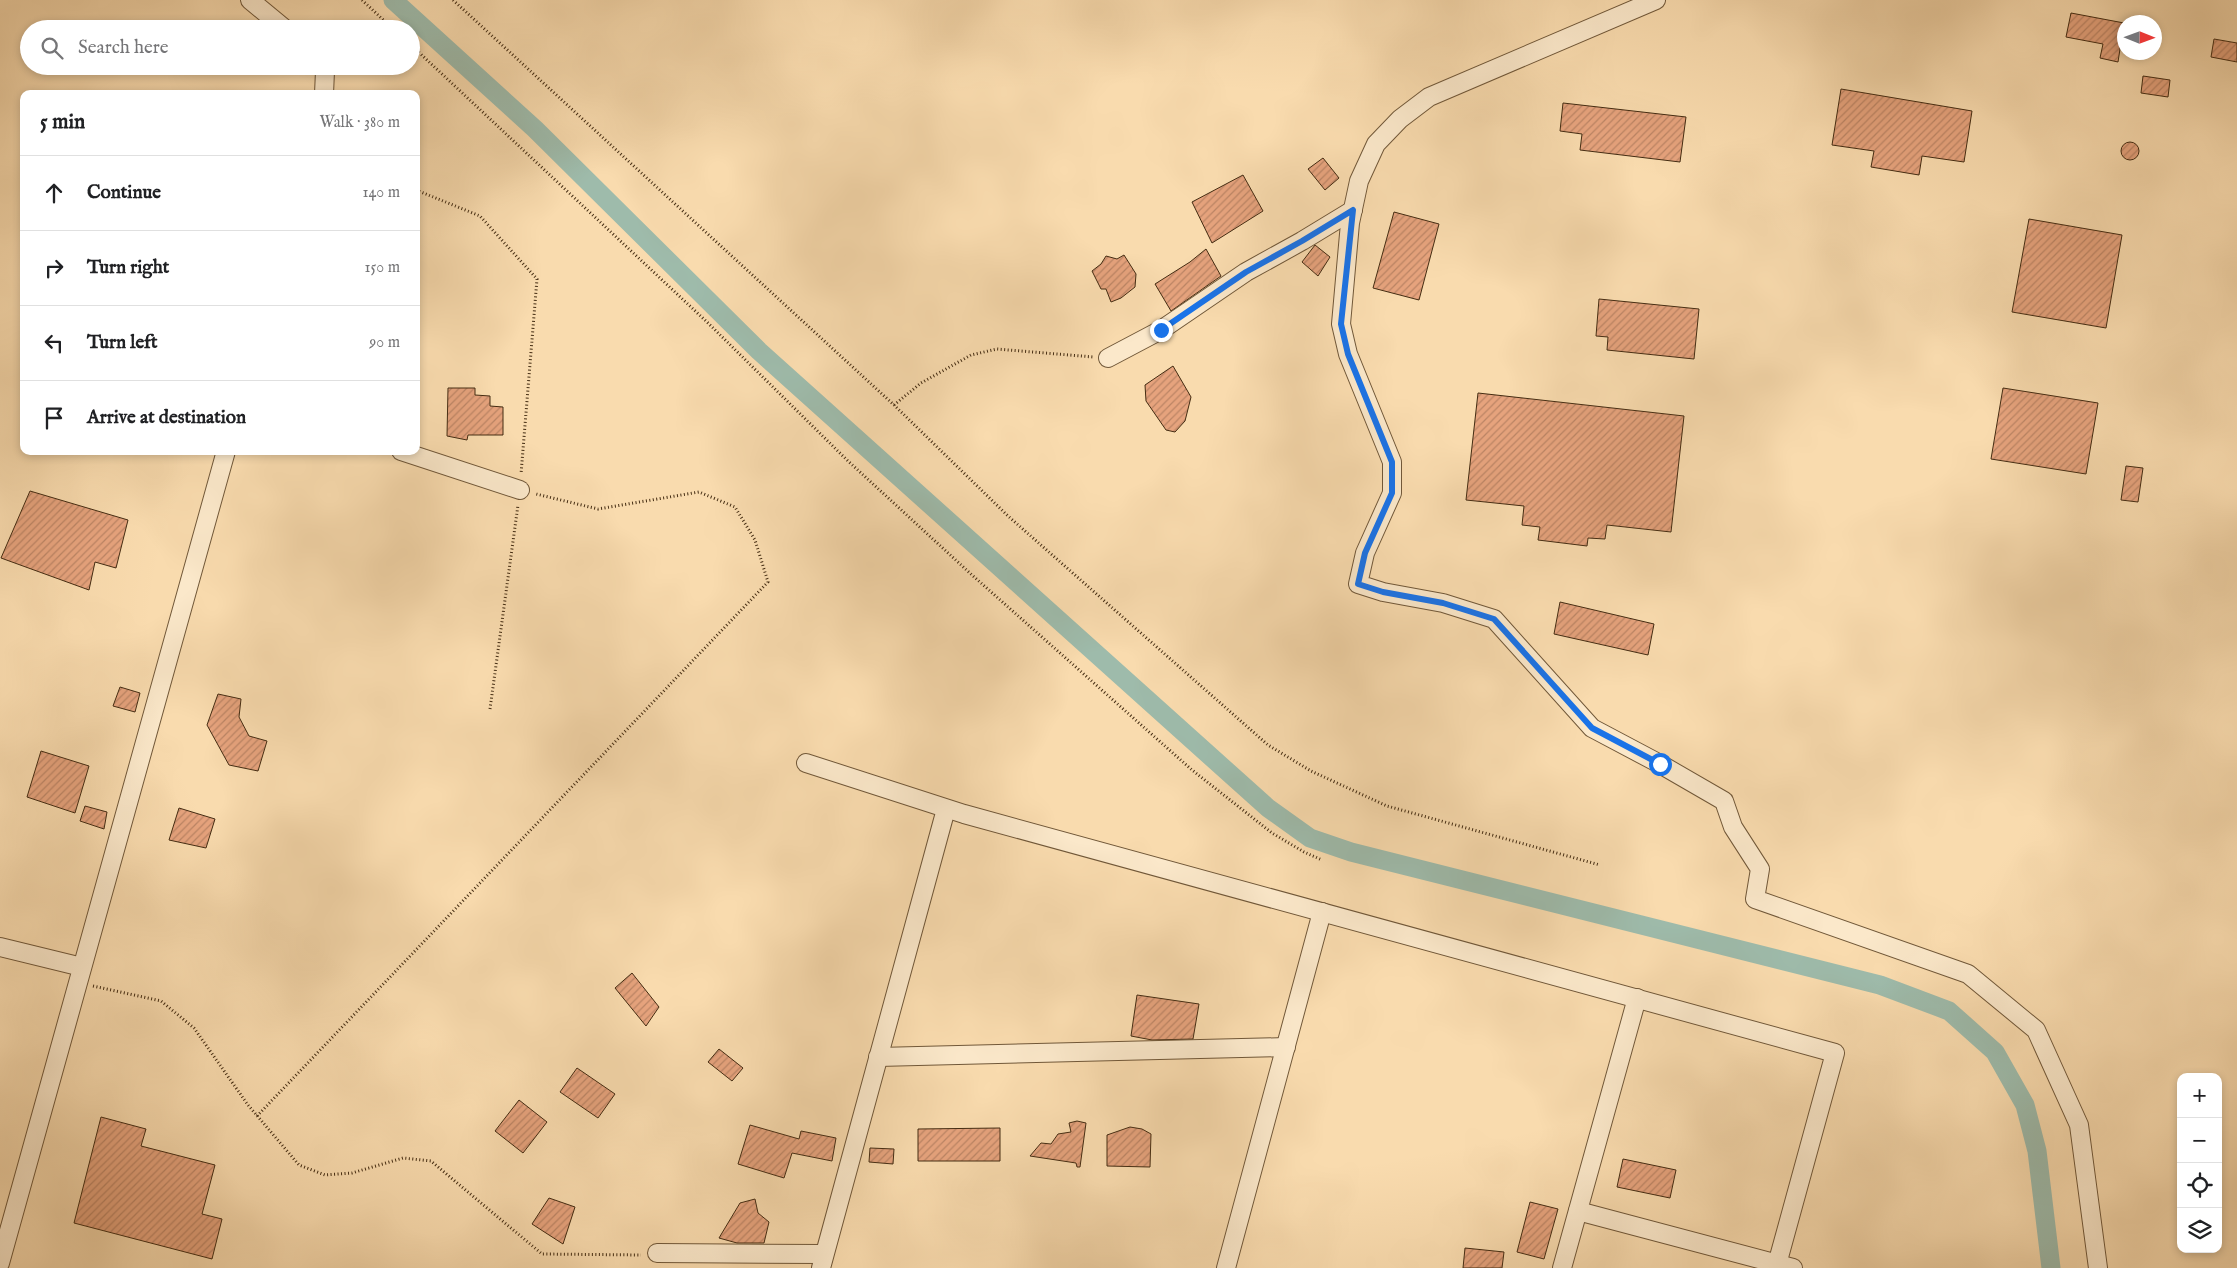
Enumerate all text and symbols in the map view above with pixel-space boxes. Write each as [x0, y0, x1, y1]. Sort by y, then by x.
north arrow [2117, 15, 2162, 60]
search box [20, 20, 420, 75]
icon: search [38, 34, 66, 62]
text: Search here [78, 36, 169, 60]
text: 5 min [40, 109, 85, 136]
text: Walk · 380 m [319, 113, 400, 133]
icon: ahead [40, 179, 68, 207]
text: Continue [87, 181, 161, 205]
text: 140 m [362, 183, 400, 203]
icon: right [40, 254, 68, 282]
text: Turn right [87, 256, 169, 280]
text: 150 m [365, 258, 400, 278]
route end [1150, 319, 1173, 342]
icon: left [40, 329, 68, 357]
text: Turn left [87, 331, 158, 355]
text: 90 m [369, 333, 400, 353]
icon: arrive [40, 404, 68, 432]
text: Arrive at destination [87, 406, 246, 430]
route start [1649, 753, 1672, 776]
map controls [2177, 1073, 2222, 1253]
button: + [2177, 1073, 2222, 1118]
button: − [2177, 1118, 2222, 1163]
button: locate [2177, 1163, 2222, 1208]
button: layers [2177, 1208, 2222, 1253]

